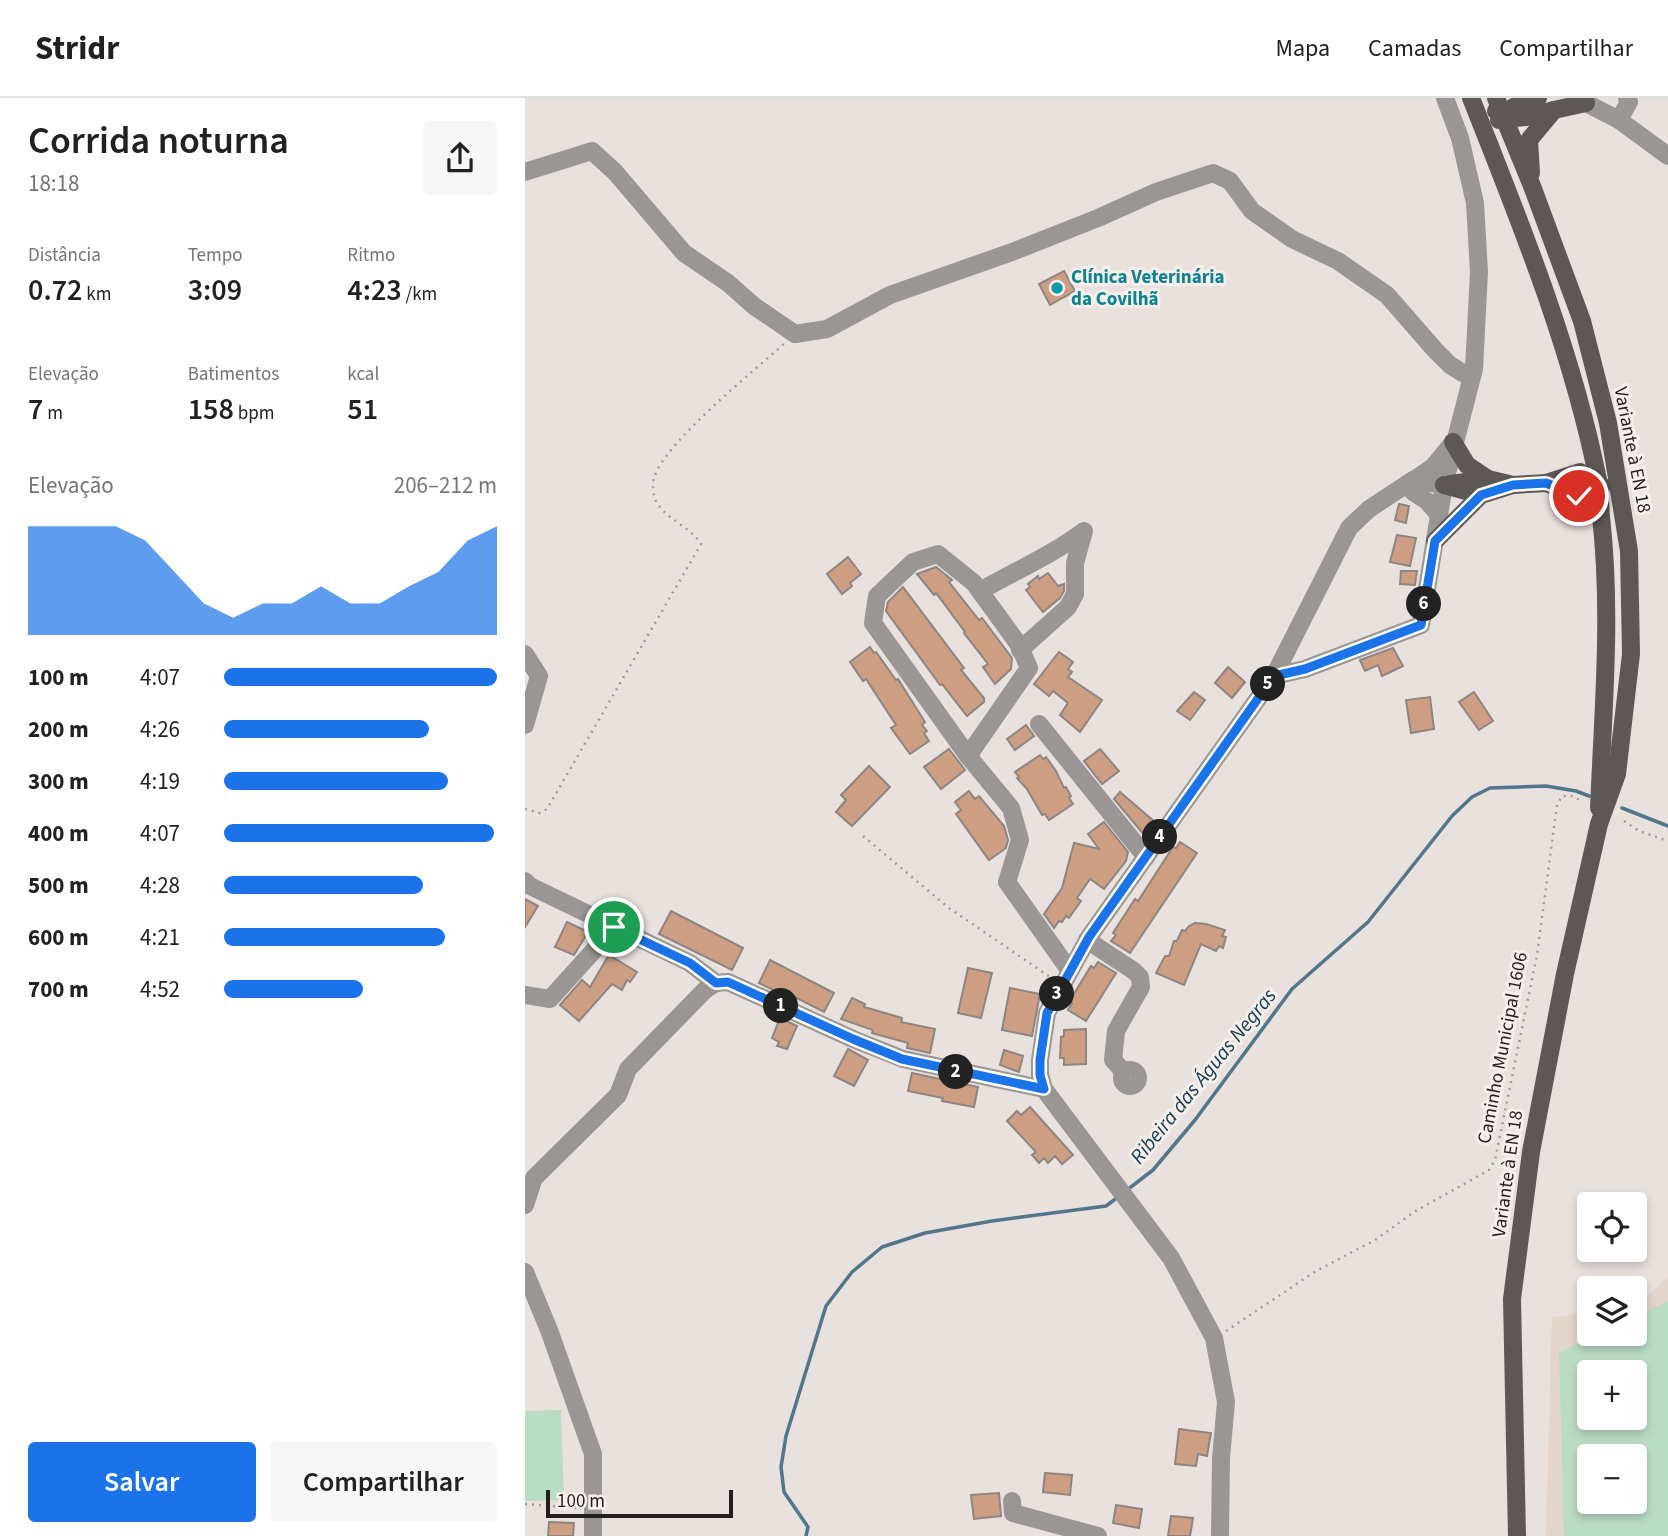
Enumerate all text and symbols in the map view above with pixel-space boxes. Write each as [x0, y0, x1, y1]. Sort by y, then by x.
text: Stridr [35, 25, 119, 72]
text: Mapa [1275, 31, 1330, 66]
text: Camadas [1368, 31, 1461, 66]
text: Compartilhar [1499, 31, 1633, 66]
text: Corrida noturna [28, 114, 289, 168]
button: share [423, 121, 497, 195]
text: 18:18 [28, 167, 79, 200]
text: Distância [28, 242, 101, 269]
text: Tempo [188, 242, 243, 269]
text: Ritmo [347, 242, 395, 269]
place label: Clínica Veterinária da Covilhã [1071, 264, 1225, 313]
text: 0.72 [28, 269, 82, 312]
text: 3:09 [188, 269, 242, 312]
text: 4:23 [347, 269, 402, 312]
marker: Clínica Veterinária da Covilhã [1049, 280, 1065, 296]
text: km [82, 281, 111, 308]
text: /km [402, 281, 437, 308]
text: Elevação [28, 361, 99, 388]
text: Batimentos [188, 361, 279, 388]
text: kcal [347, 361, 379, 388]
street label: Variante à EN 18 [1607, 385, 1657, 515]
text: 7 [28, 388, 43, 431]
text: 158 [188, 388, 234, 431]
text: 51 [347, 388, 378, 431]
text: m [43, 400, 63, 427]
text: bpm [234, 400, 274, 427]
pin [1549, 466, 1609, 526]
text: Elevação [28, 469, 114, 502]
text: 206–212 m [394, 469, 497, 502]
icon: check [1560, 477, 1598, 515]
pin: 6 [1406, 587, 1441, 622]
text: 6 [1418, 590, 1429, 617]
text: 100 m [28, 661, 89, 694]
text: 4:07 [140, 661, 180, 694]
pin: 5 [1251, 666, 1285, 702]
text: 5 [1262, 670, 1273, 697]
text: 200 m [28, 713, 89, 746]
text: 4:26 [140, 713, 180, 746]
text: 300 m [28, 765, 89, 798]
text: 4:19 [140, 765, 180, 798]
text: 400 m [28, 817, 89, 850]
text: 4:07 [140, 817, 180, 850]
pin: 4 [1143, 820, 1177, 854]
text: 4 [1154, 823, 1165, 850]
text: 500 m [28, 869, 89, 902]
text: 4:28 [140, 869, 180, 902]
pin [584, 897, 644, 957]
icon: arrive [595, 908, 633, 946]
text: 600 m [28, 921, 89, 954]
text: 4:21 [140, 921, 180, 954]
street label: Caminho Municipal 1606 [1471, 950, 1535, 1146]
text: 700 m [28, 973, 89, 1006]
text: 4:52 [140, 973, 180, 1006]
pin: 3 [1039, 976, 1075, 1012]
text: 3 [1051, 980, 1062, 1007]
water label: Ribeira das Águas Negras [1123, 982, 1283, 1170]
pin: 1 [763, 988, 799, 1024]
text: 1 [775, 992, 786, 1019]
pin: 2 [939, 1054, 973, 1090]
text: 2 [950, 1058, 961, 1085]
street label: Variante à EN 18 [1486, 1109, 1530, 1239]
map controls [1577, 1192, 1647, 1514]
button: locate [1577, 1192, 1647, 1262]
button: layers [1577, 1276, 1647, 1346]
button: + [1577, 1360, 1647, 1430]
button: Salvar [28, 1442, 256, 1522]
button: Compartilhar [270, 1442, 497, 1522]
button: − [1577, 1444, 1647, 1514]
scale bar [546, 1487, 733, 1519]
text: 100 m [557, 1488, 605, 1515]

